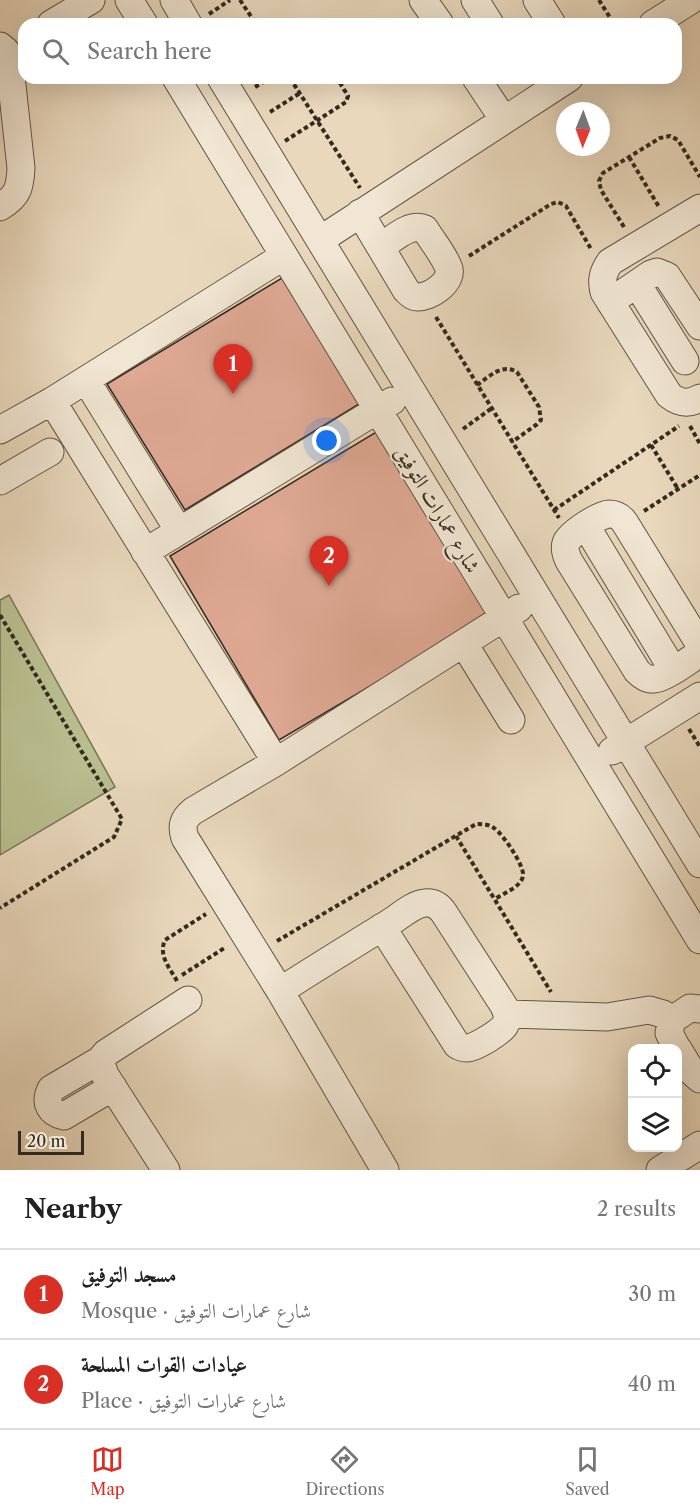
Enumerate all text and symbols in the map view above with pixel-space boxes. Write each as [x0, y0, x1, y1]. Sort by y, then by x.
search box [18, 18, 682, 84]
icon: search [39, 35, 72, 68]
text: Search here [87, 38, 212, 65]
north arrow [556, 102, 610, 156]
pin: 1 [214, 344, 252, 394]
your location [312, 426, 341, 455]
street label: شارع عمارات التوفيق [385, 441, 486, 580]
pin: 2 [310, 536, 348, 586]
map controls [628, 1044, 682, 1152]
button: locate [628, 1044, 682, 1098]
button: layers [628, 1098, 682, 1152]
scale bar [18, 1128, 84, 1156]
text: 20 m [27, 1131, 66, 1151]
text: Nearby [24, 1193, 122, 1225]
text: 2 results [597, 1197, 676, 1221]
text: مسجد التوفيق [81, 1261, 176, 1288]
text: 1 [39, 1282, 48, 1306]
text: 30 m [628, 1282, 676, 1306]
text: Mosque · شارع عمارات التوفيق [81, 1299, 311, 1323]
text: عيادات القوات المسلحة [81, 1351, 247, 1378]
text: 2 [38, 1372, 49, 1396]
text: 40 m [628, 1372, 676, 1396]
text: Place · شارع عمارات التوفيق [81, 1389, 286, 1413]
tab: Map [90, 1443, 125, 1499]
tab: Directions [305, 1443, 384, 1499]
tab: Saved [565, 1443, 610, 1499]

